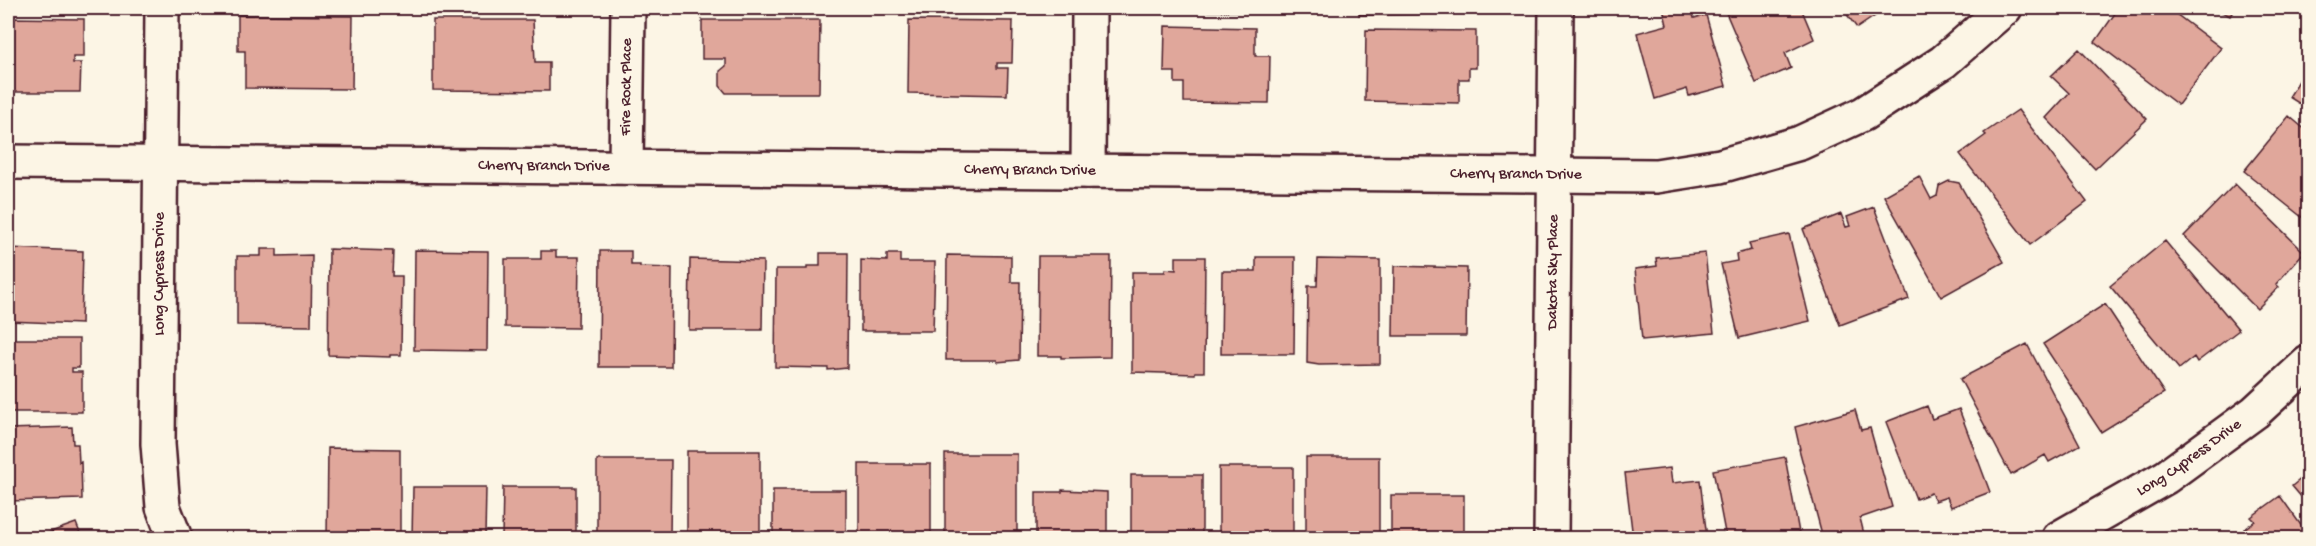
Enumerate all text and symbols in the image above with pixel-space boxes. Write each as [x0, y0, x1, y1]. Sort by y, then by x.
street label: Fire Rock Place [617, 37, 637, 137]
street label: Cherry Branch Drive [478, 156, 611, 177]
street label: Cherry Branch Drive [964, 161, 1097, 181]
street label: Cherry Branch Drive [1450, 165, 1583, 185]
street label: Long Cypress Drive [151, 212, 170, 336]
street label: Dakota Sky Place [1543, 214, 1564, 331]
street label: Long Cypress Drive [2134, 415, 2246, 501]

